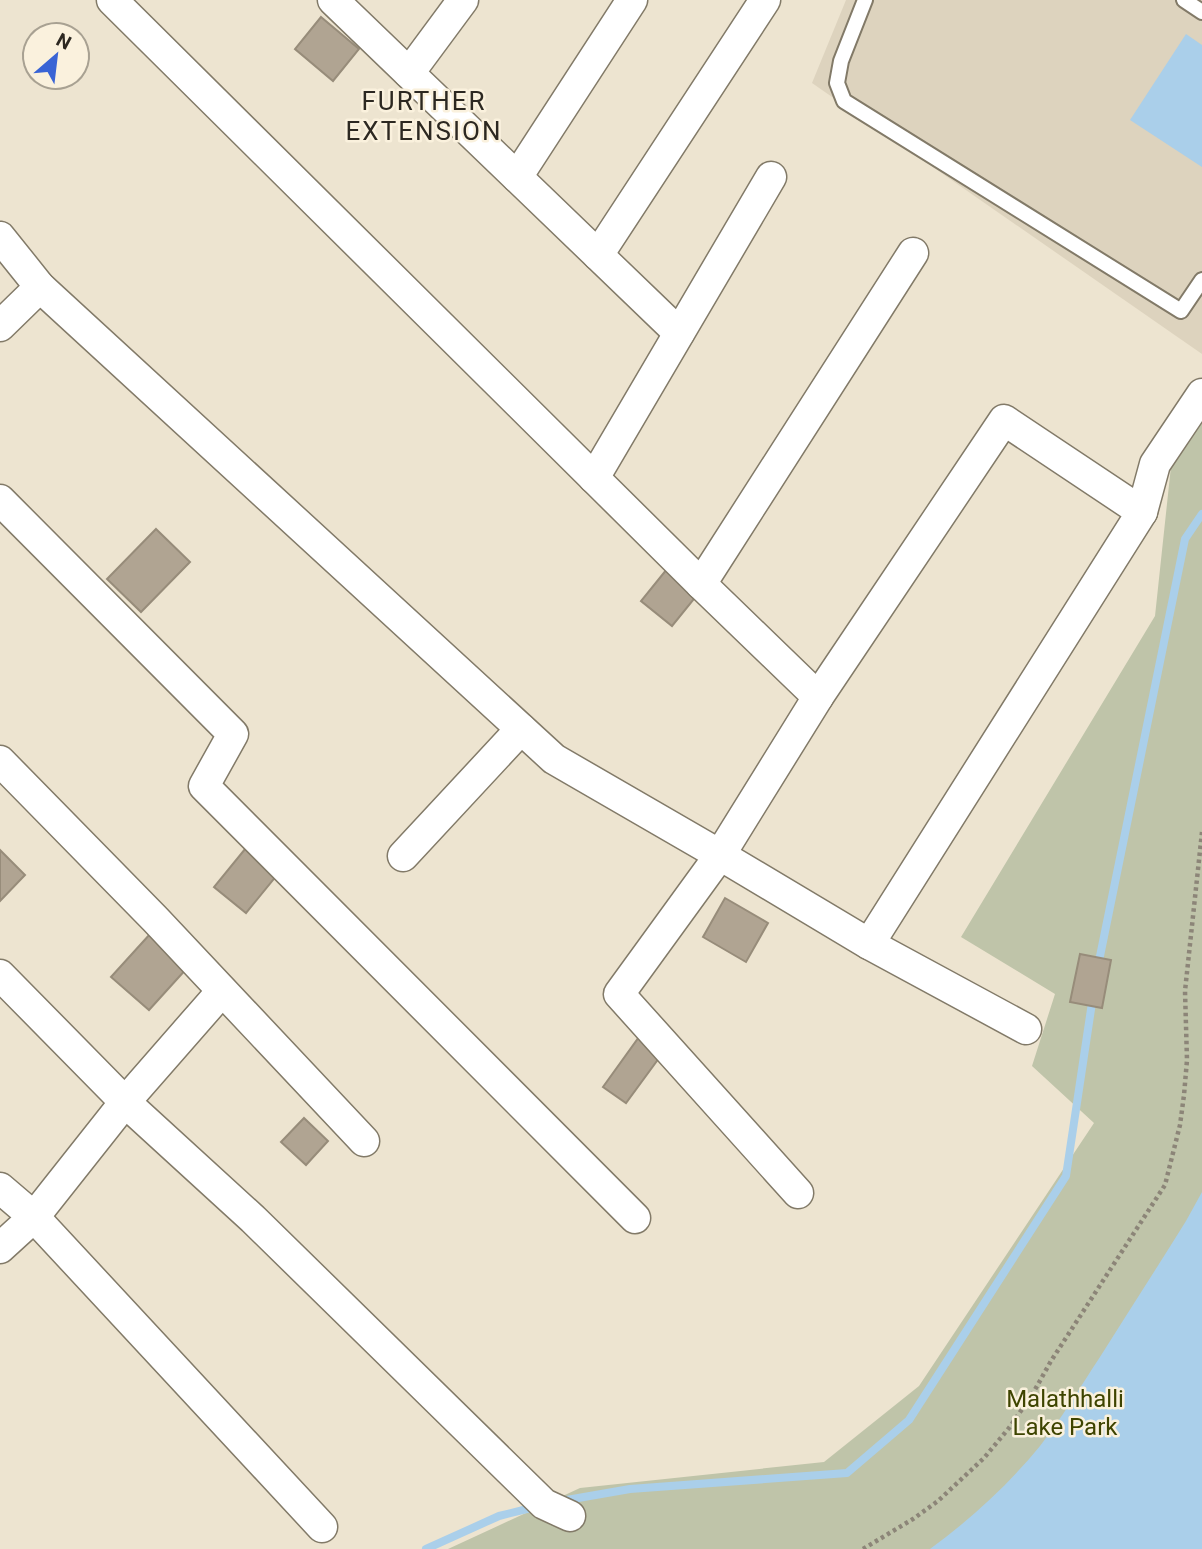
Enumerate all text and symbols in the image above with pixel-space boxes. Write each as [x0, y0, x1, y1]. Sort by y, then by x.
north arrow [21, 21, 91, 91]
text: N [52, 28, 75, 55]
district label: FURTHER EXTENSION [346, 86, 502, 146]
park label: Malathhalli Lake Park [1006, 1385, 1124, 1441]

